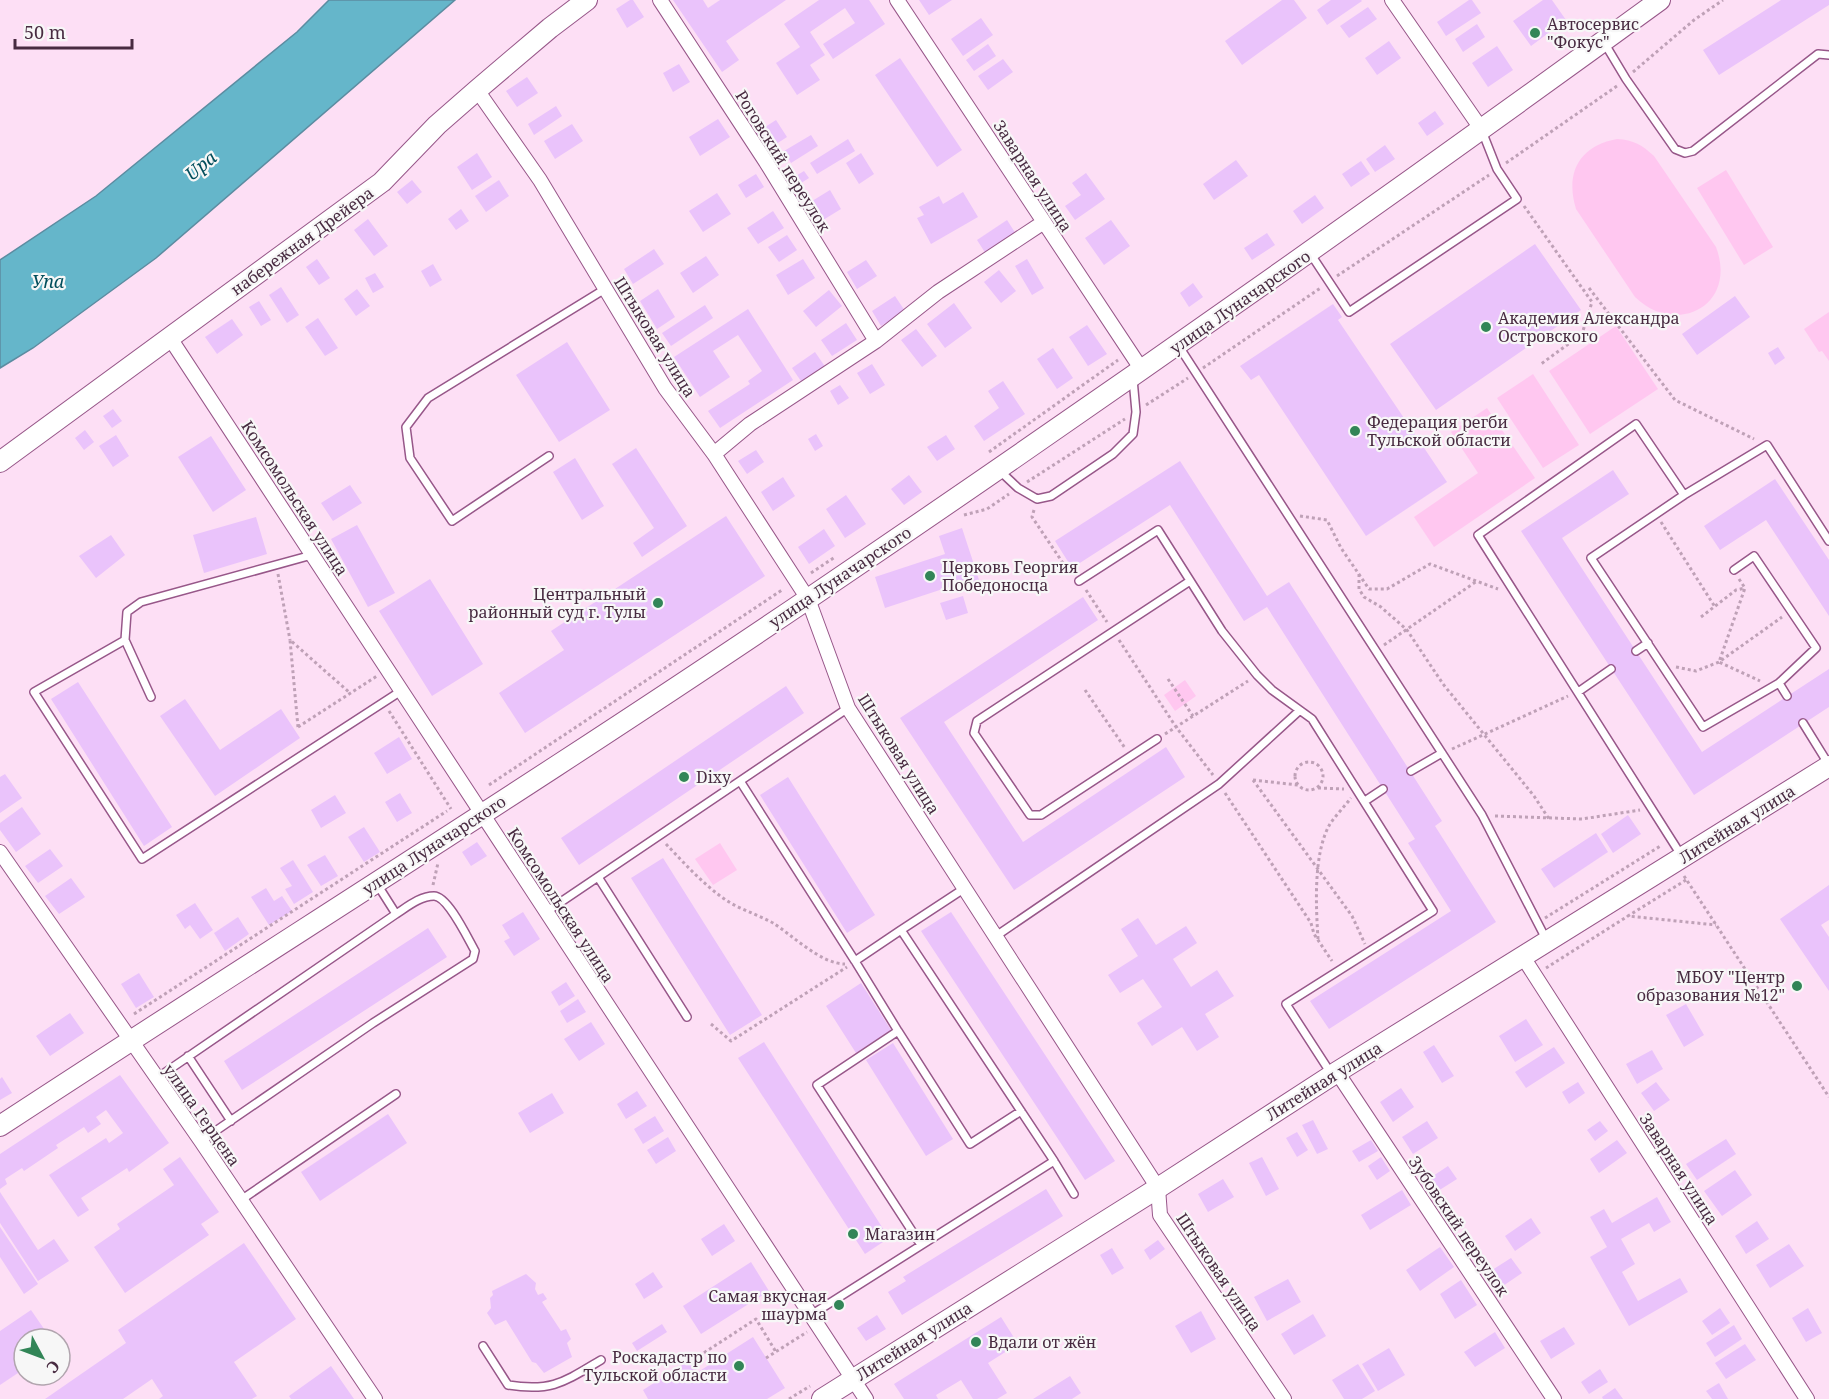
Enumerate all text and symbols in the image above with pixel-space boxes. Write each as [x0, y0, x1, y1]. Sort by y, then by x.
scale bar [15, 12, 132, 50]
place label: Автосервис "Фокус" [1547, 13, 1639, 53]
text: 50 m [24, 20, 66, 44]
marker: Автосервис "Фокус" [1528, 26, 1542, 40]
street label: Роговский переулок [730, 86, 836, 237]
street label: Заварная улица [989, 116, 1077, 236]
water label: Upa [180, 145, 222, 185]
street label: набережная Дрейера [226, 182, 378, 300]
street label: улица Луначарского [1165, 245, 1315, 359]
water label: Упа [32, 269, 64, 293]
street label: Штыковая улица [609, 273, 701, 401]
place label: Академия Александра Островского [1498, 307, 1680, 347]
marker: Академия Александра Островского [1479, 320, 1493, 334]
place label: Федерация регби Тульской области [1367, 411, 1511, 451]
street label: Комсомольская улица [237, 416, 353, 580]
marker: Федерация регби Тульской области [1348, 424, 1362, 438]
street label: улица Луначарского [765, 521, 915, 633]
place label: Церковь Георгия Победоносца [942, 556, 1078, 596]
marker: Церковь Георгия Победоносца [923, 569, 937, 583]
place label: Центральный районный суд г. Тулы [468, 583, 646, 623]
marker: Центральный районный суд г. Тулы [651, 596, 665, 610]
street label: Штыковая улица [853, 690, 945, 818]
place label: Dixy [696, 766, 732, 788]
marker: Dixy [677, 770, 691, 784]
street label: Литейная улица [1675, 779, 1799, 869]
street label: улица Луначарского [358, 790, 510, 900]
street label: Комсомольская улица [503, 823, 619, 987]
place label: МБОУ "Центр образования №12" [1637, 966, 1785, 1006]
marker: МБОУ "Центр образования №12" [1790, 979, 1804, 993]
street label: Литейная улица [1262, 1036, 1386, 1126]
street label: улица Герцена [158, 1059, 246, 1171]
street label: Заварная улица [1635, 1109, 1723, 1229]
street label: Зубовский переулок [1404, 1152, 1514, 1301]
street label: Штыковая улица [1171, 1209, 1267, 1335]
place label: Магазин [865, 1223, 936, 1245]
marker: Магазин [846, 1227, 860, 1241]
place label: Самая вкусная шаурма [708, 1285, 827, 1325]
street label: Литейная улица [852, 1296, 976, 1386]
marker: Самая вкусная шаурма [832, 1298, 846, 1312]
north arrow [12, 1327, 72, 1387]
place label: Вдали от жён [988, 1331, 1096, 1353]
marker: Вдали от жён [969, 1335, 983, 1349]
place label: Роскадастр по Тульской области [583, 1346, 727, 1386]
text: С [42, 1356, 65, 1378]
marker: Роскадастр по Тульской области [732, 1359, 746, 1373]

